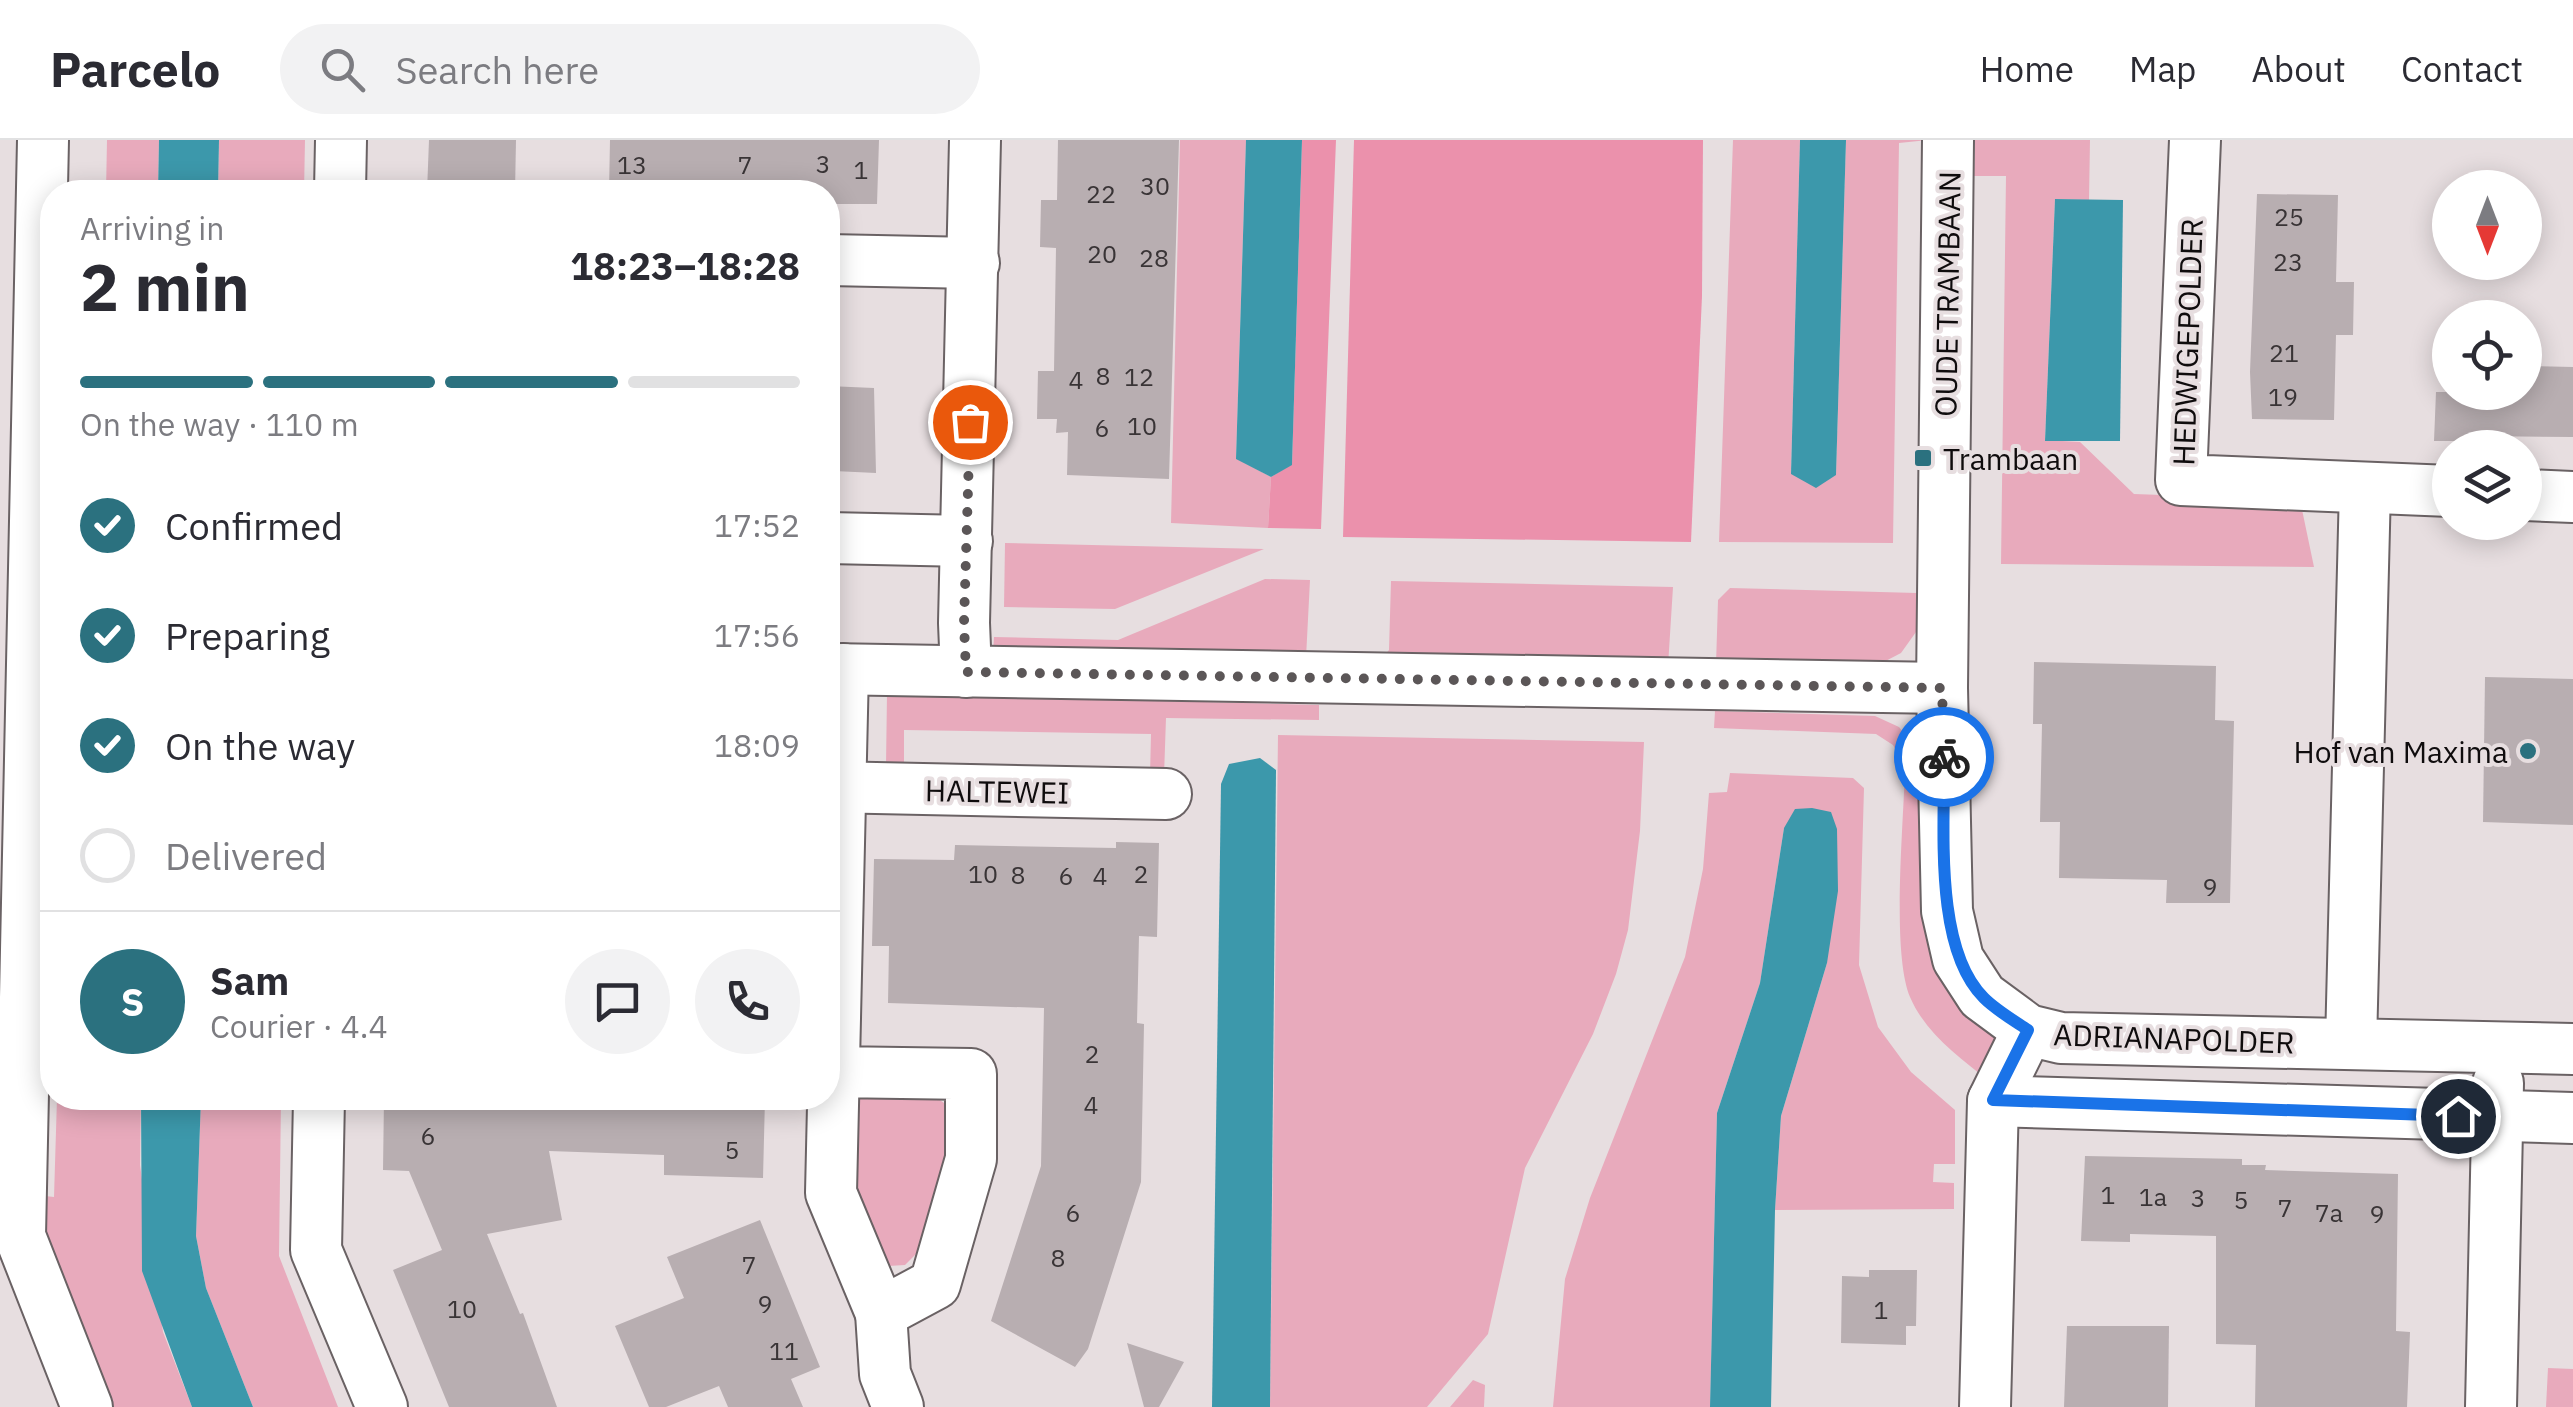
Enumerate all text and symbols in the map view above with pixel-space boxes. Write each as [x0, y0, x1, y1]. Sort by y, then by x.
search box [280, 24, 980, 114]
text: Parcelo [50, 38, 220, 100]
icon: search [315, 42, 370, 97]
text: Search here [395, 45, 599, 94]
text: Home [1980, 46, 2074, 92]
text: Map [2129, 46, 2196, 92]
text: About [2251, 46, 2346, 92]
text: Contact [2401, 46, 2523, 92]
house number: 3 [815, 147, 831, 180]
house number: 13 [617, 148, 647, 181]
house number: 7 [737, 148, 753, 181]
house number: 1 [853, 153, 869, 186]
house number: 30 [1140, 169, 1170, 202]
north arrow [2432, 170, 2542, 280]
map controls [2432, 170, 2542, 540]
street label: OUDE TRAMBAAN [1925, 171, 1969, 417]
house number: 22 [1086, 177, 1116, 210]
house number: 25 [2274, 200, 2304, 233]
text: Arriving in [80, 207, 225, 249]
street label: HEDWIGEPOLDER [2163, 218, 2211, 466]
house number: 20 [1087, 237, 1117, 270]
text: 18:23–18:28 [570, 241, 800, 290]
house number: 28 [1139, 241, 1169, 274]
text: 2 min [80, 244, 250, 329]
house number: 23 [2273, 245, 2303, 278]
button: locate [2432, 300, 2542, 410]
house number: 21 [2269, 336, 2299, 369]
house number: 8 [1095, 359, 1111, 392]
house number: 12 [1124, 360, 1154, 393]
house number: 4 [1068, 363, 1084, 396]
pin [928, 380, 1013, 465]
house number: 19 [2268, 380, 2298, 413]
icon: bag [943, 395, 998, 450]
text: On the way · 110 m [80, 403, 359, 445]
house number: 10 [1127, 409, 1157, 442]
house number: 6 [1094, 411, 1110, 444]
button: layers [2432, 430, 2542, 540]
place label: Trambaan [1943, 439, 2078, 478]
marker: Trambaan [1912, 447, 1934, 469]
icon: check [80, 498, 135, 553]
text: Confirmed [165, 501, 343, 550]
text: 17:52 [714, 504, 800, 546]
icon: check [80, 608, 135, 663]
text: Preparing [165, 611, 330, 660]
text: 17:56 [714, 614, 800, 656]
courier [1894, 707, 1994, 807]
icon: check [80, 718, 135, 773]
text: On the way [165, 721, 355, 770]
text: 18:09 [714, 724, 800, 766]
icon: bike [1917, 730, 1972, 785]
place label: Hof van Maxima [2293, 732, 2508, 771]
marker: Hof van Maxima [2517, 740, 2539, 762]
street label: HALTEWEI [925, 770, 1069, 812]
text: Delivered [165, 831, 327, 880]
house number: 10 [968, 857, 998, 890]
house number: 2 [1133, 857, 1149, 890]
house number: 8 [1010, 858, 1026, 891]
house number: 6 [1058, 859, 1074, 892]
house number: 4 [1092, 859, 1108, 892]
house number: 9 [2202, 870, 2218, 903]
button: chat [565, 949, 670, 1054]
button: phone [695, 949, 800, 1054]
text: Sam [210, 956, 289, 1005]
text: S [121, 977, 144, 1026]
text: Courier · 4.4 [210, 1005, 388, 1047]
street label: ADRIANAPOLDER [2053, 1014, 2295, 1062]
house number: 2 [1084, 1037, 1100, 1070]
pin [2416, 1074, 2501, 1159]
house number: 4 [1083, 1088, 1099, 1121]
icon: home [2431, 1089, 2486, 1144]
house number: 6 [420, 1119, 436, 1152]
house number: 5 [724, 1133, 740, 1166]
house number: 1 [2100, 1178, 2116, 1211]
house number: 1a [2139, 1180, 2167, 1213]
house number: 3 [2190, 1181, 2206, 1214]
house number: 5 [2233, 1183, 2249, 1216]
house number: 7 [2277, 1191, 2293, 1224]
house number: 6 [1065, 1196, 1081, 1229]
house number: 7a [2315, 1196, 2343, 1229]
house number: 9 [2369, 1197, 2385, 1230]
house number: 8 [1050, 1241, 1066, 1274]
house number: 7 [741, 1248, 757, 1281]
house number: 9 [757, 1287, 773, 1320]
house number: 10 [447, 1292, 477, 1325]
house number: 1 [1873, 1293, 1889, 1326]
house number: 11 [769, 1334, 799, 1367]

